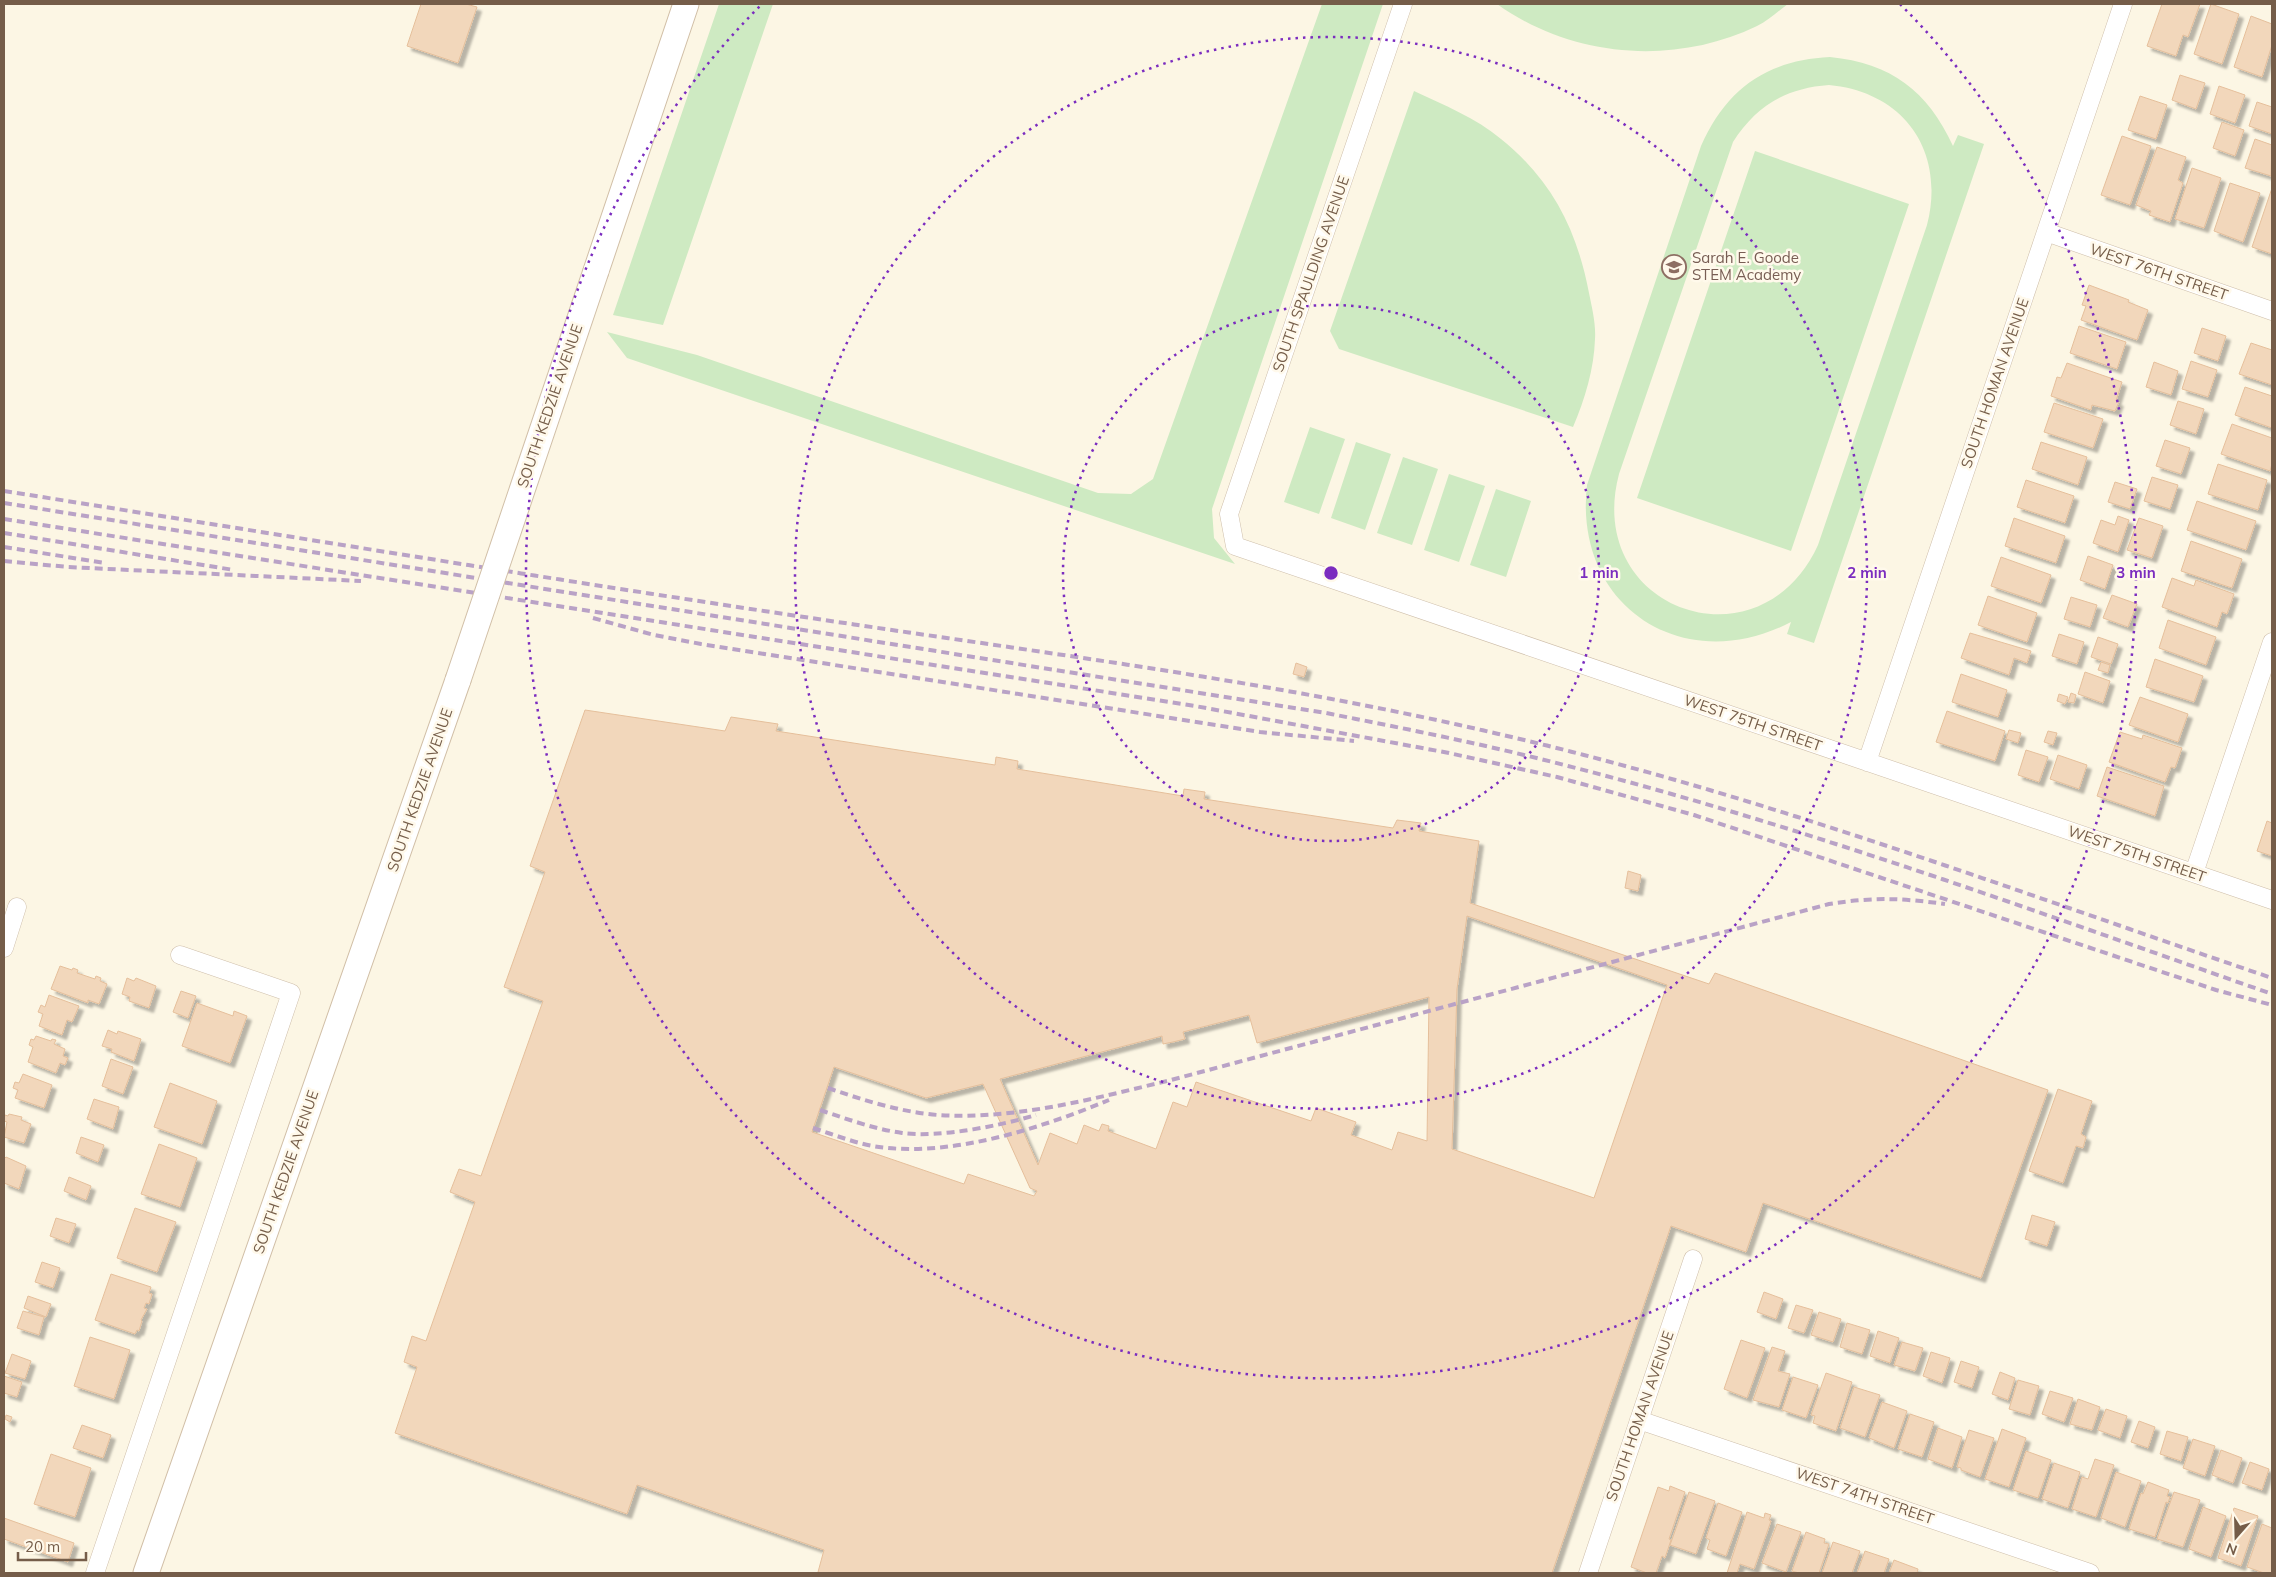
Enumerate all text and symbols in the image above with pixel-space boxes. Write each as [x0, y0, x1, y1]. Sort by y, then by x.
street label: SOUTH SPAULDING AVENUE [1268, 173, 1353, 374]
street label: WEST 76TH STREET [2088, 239, 2231, 304]
place label: Sarah E. Goode STEM Academy [1692, 248, 1801, 284]
school or university icon: Sarah E. Goode STEM Academy [1661, 254, 1687, 280]
street label: SOUTH HOMAN AVENUE [1956, 295, 2033, 471]
street label: SOUTH KEDZIE AVENUE [513, 321, 587, 490]
text: 1 min [1579, 563, 1619, 582]
text: 2 min [1847, 563, 1887, 582]
text: 3 min [2116, 563, 2156, 582]
centre of rings [1322, 564, 1340, 582]
street label: WEST 75TH STREET [1682, 690, 1825, 755]
street label: SOUTH KEDZIE AVENUE [383, 705, 457, 874]
street label: WEST 75TH STREET [2066, 821, 2209, 886]
street label: SOUTH KEDZIE AVENUE [249, 1087, 323, 1256]
street label: SOUTH HOMAN AVENUE [1601, 1328, 1678, 1504]
street label: WEST 74TH STREET [1794, 1463, 1937, 1528]
north arrow [2211, 1512, 2261, 1562]
scale bar [18, 1530, 85, 1562]
text: 20 m [25, 1537, 60, 1556]
text: N [2224, 1539, 2240, 1559]

